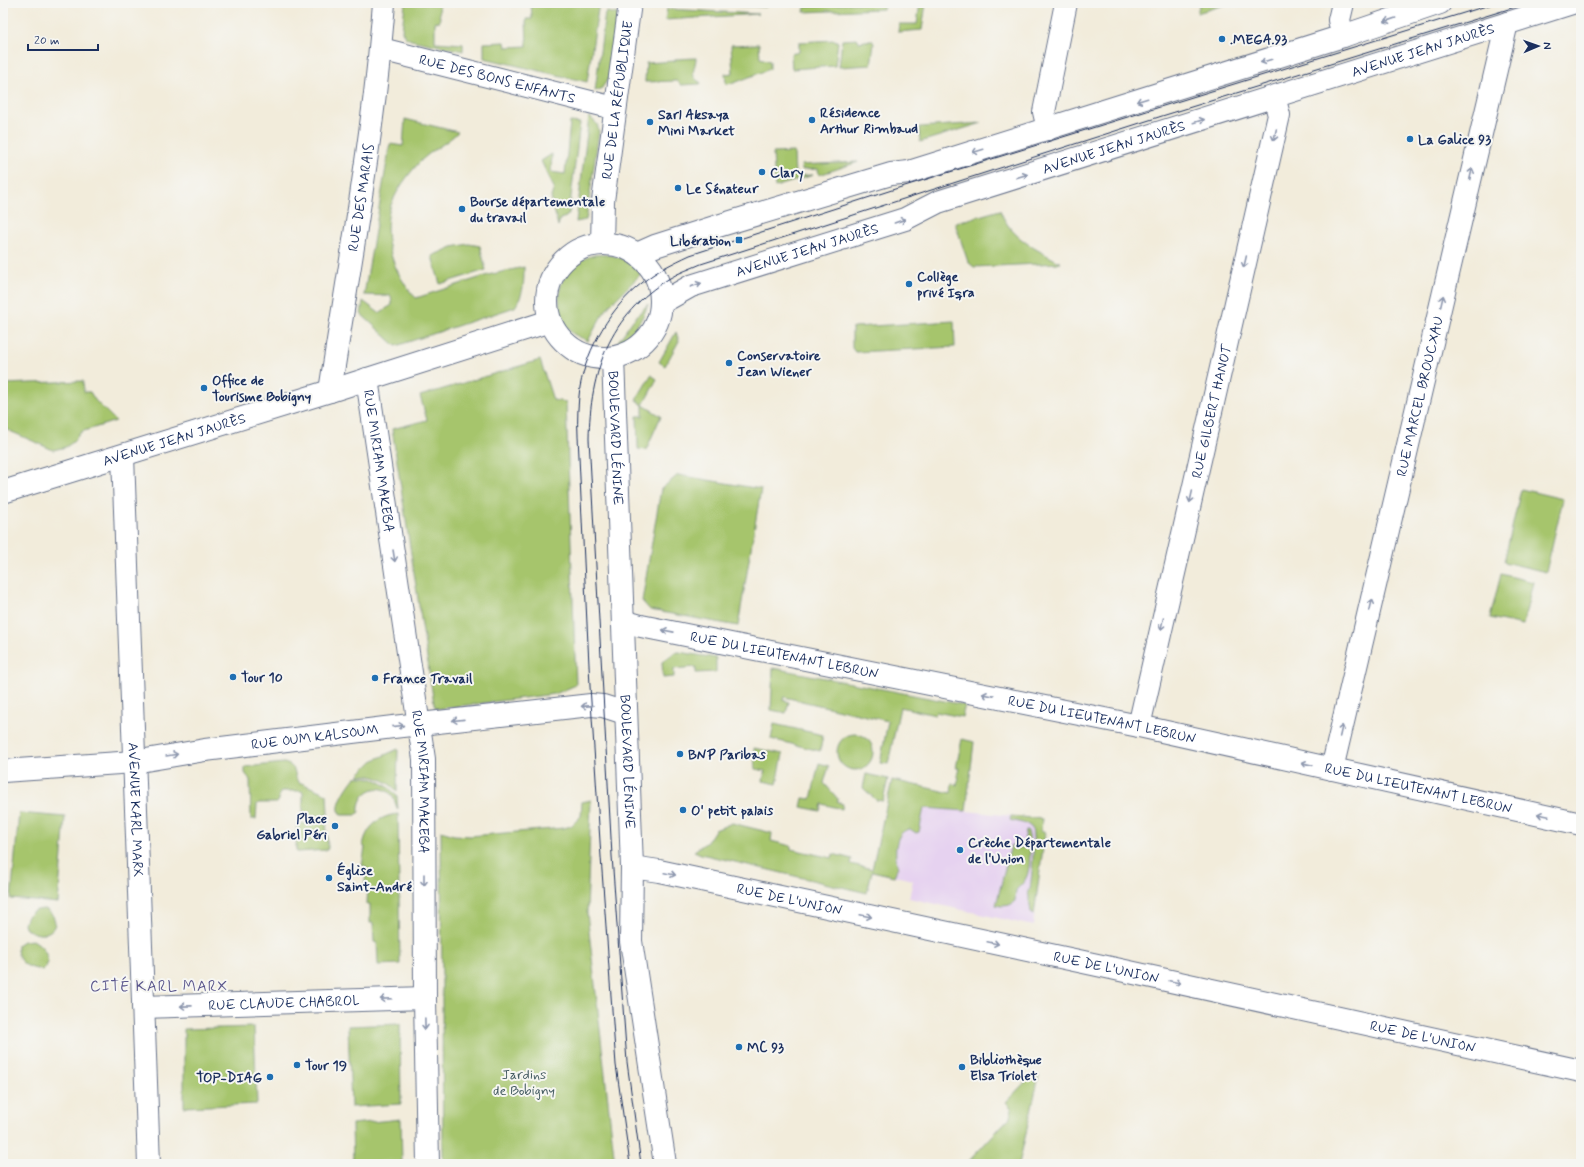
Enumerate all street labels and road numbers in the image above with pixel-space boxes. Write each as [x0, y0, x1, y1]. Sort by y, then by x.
street label: RUE DE LA RÉPUBLIQUE [598, 20, 637, 180]
street label: AVENUE JEAN JAURÈS [1349, 20, 1497, 82]
street label: RUE DES BONS ENFANTS [417, 51, 577, 108]
street label: AVENUE JEAN JAURÈS [1040, 117, 1188, 179]
street label: RUE DES MARAIS [344, 143, 378, 253]
street label: AVENUE JEAN JAURÈS [734, 220, 881, 281]
street label: RUE MARCEL BROUCXAU [1393, 314, 1448, 478]
street label: RUE GILBERT HANOT [1188, 342, 1236, 480]
street label: BOULEVARD LÉNINE [603, 370, 626, 506]
street label: RUE MIRIAM MAKEBA [359, 389, 398, 534]
street label: AVENUE JEAN JAURÈS [101, 409, 248, 471]
street label: RUE DU LIEUTENANT LEBRUN [689, 628, 880, 683]
street label: RUE DU LIEUTENANT LEBRUN [1006, 692, 1198, 748]
street label: BOULEVARD LÉNINE [616, 694, 639, 829]
street label: RUE MIRIAM MAKEBA [407, 709, 432, 854]
street label: RUE OUM KALSOUM [250, 721, 380, 754]
street label: AVENUE KARL MARX [124, 742, 146, 877]
street label: RUE DU LIEUTENANT LEBRUN [1323, 759, 1514, 818]
street label: RUE DE L'UNION [735, 880, 844, 920]
street label: RUE DE L'UNION [1052, 948, 1161, 988]
street label: RUE CLAUDE CHABROL [208, 992, 360, 1015]
street label: RUE DE L'UNION [1368, 1017, 1477, 1058]

